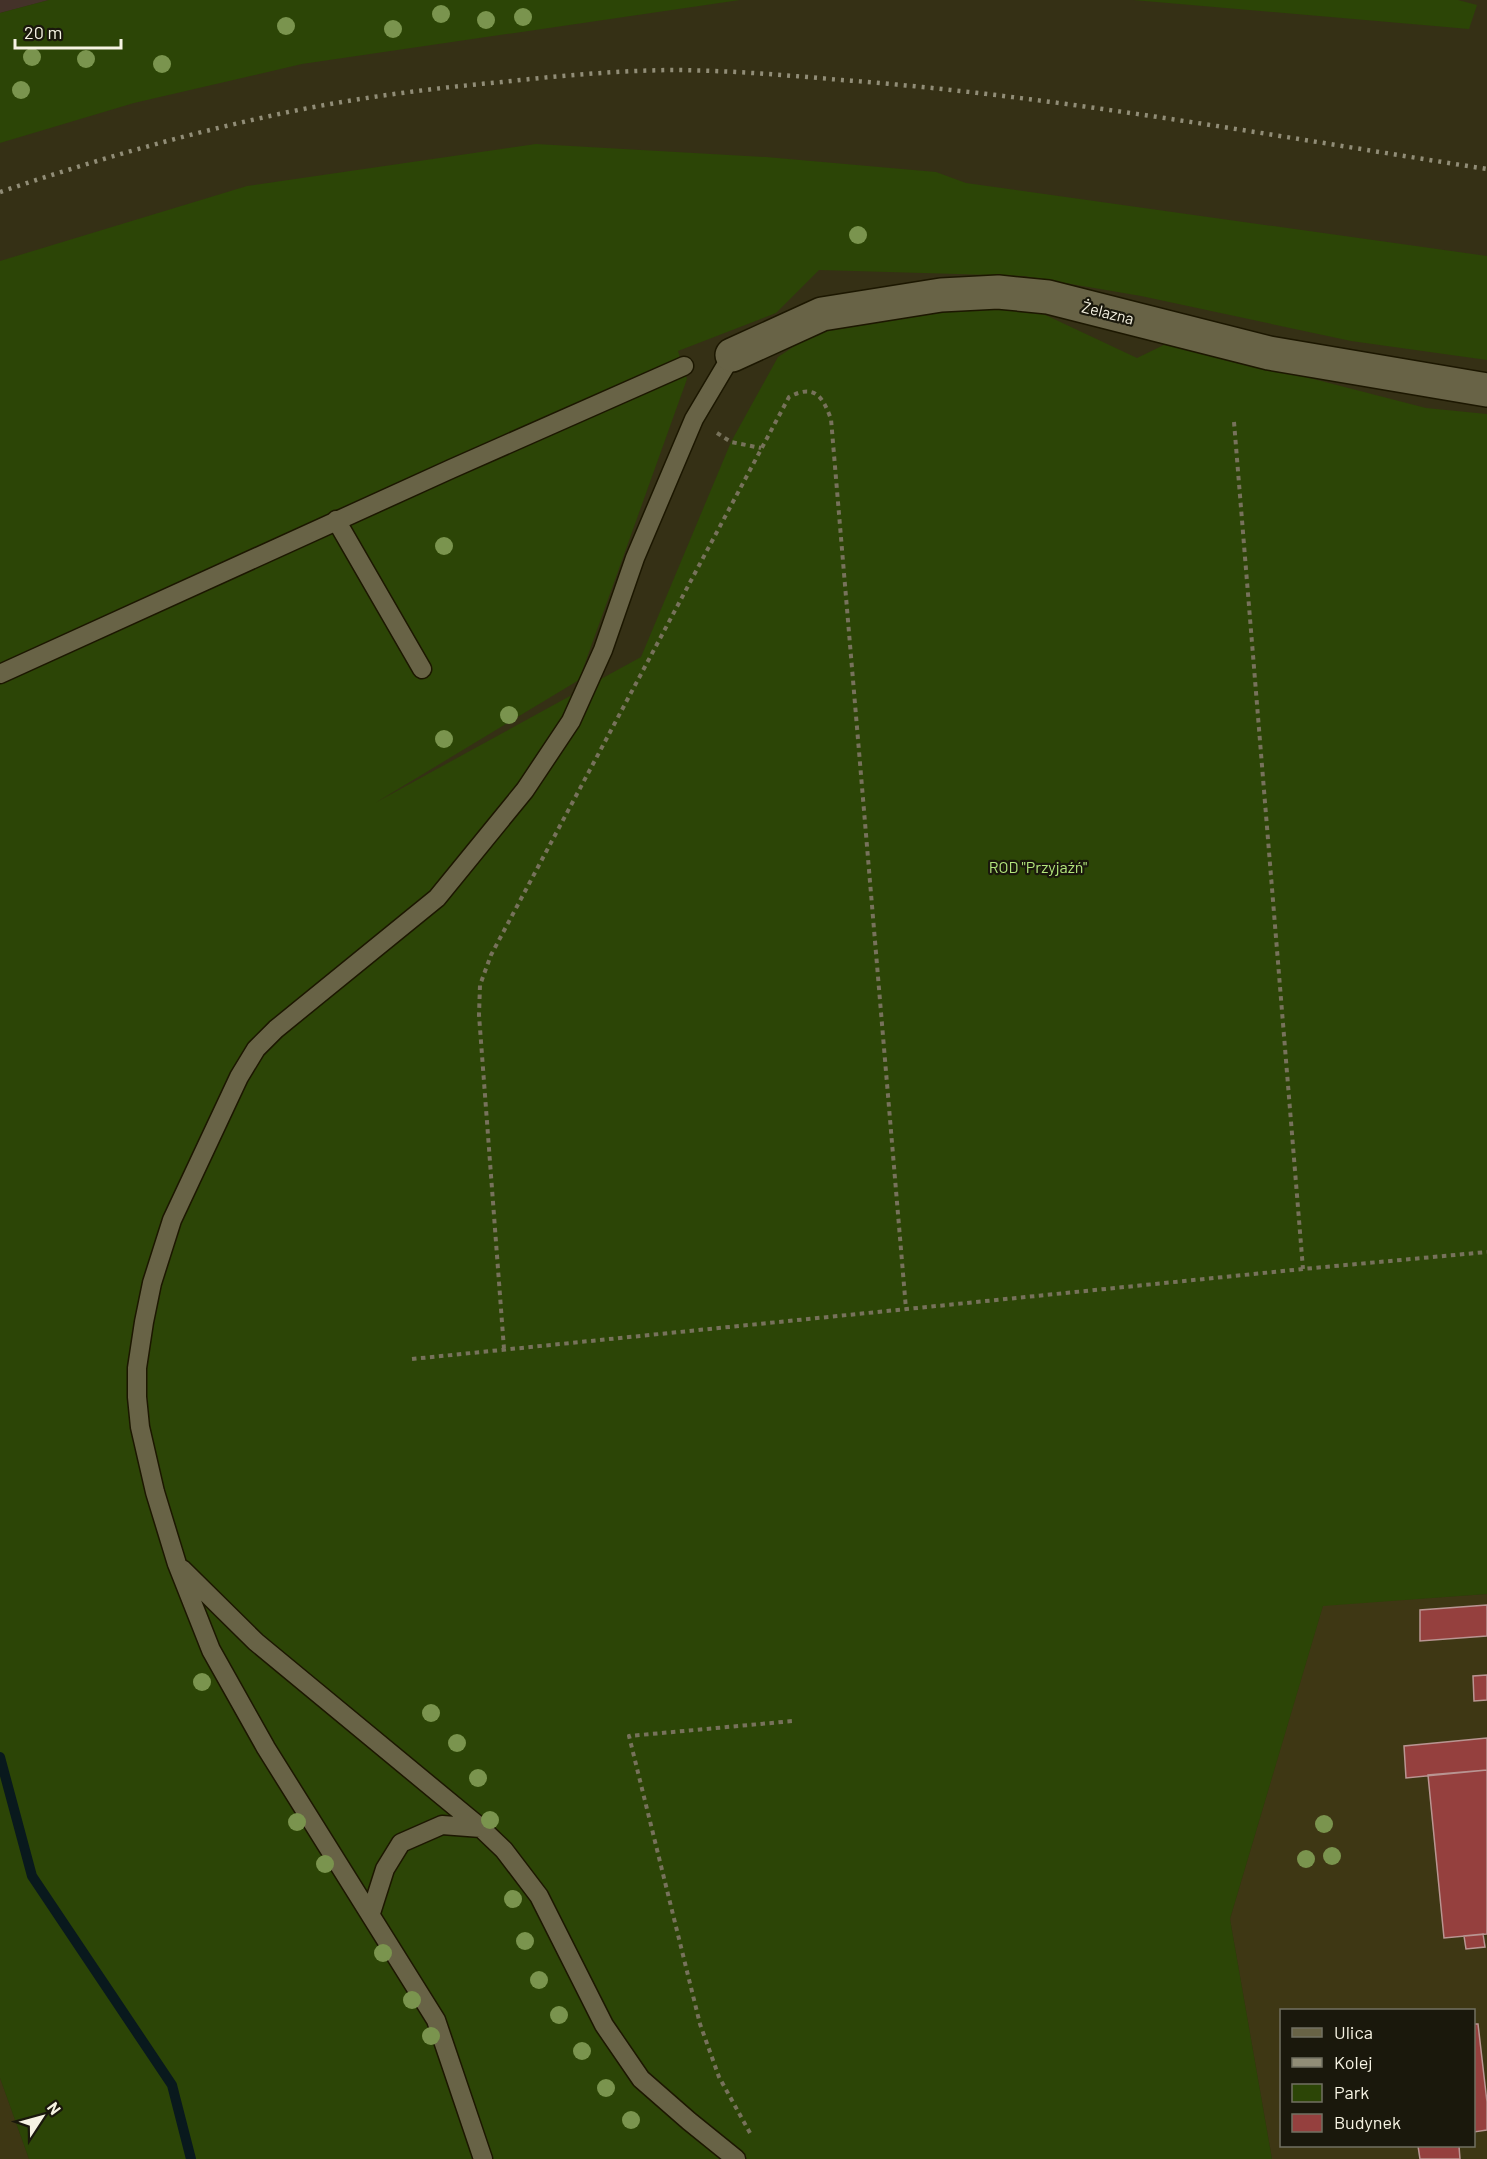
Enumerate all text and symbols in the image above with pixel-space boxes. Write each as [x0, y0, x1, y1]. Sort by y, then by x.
scale bar [15, 12, 122, 50]
text: 20 m [24, 21, 62, 43]
street label: Żelazna [1080, 296, 1136, 328]
park label: ROD "Przyjaźń" [989, 857, 1087, 876]
legend [1280, 2009, 1475, 2147]
text: Ulica [1334, 2021, 1373, 2043]
text: Kolej [1334, 2051, 1373, 2073]
text: Park [1334, 2081, 1369, 2103]
north arrow [12, 2087, 72, 2147]
text: N [44, 2098, 65, 2118]
text: Budynek [1334, 2111, 1401, 2133]

